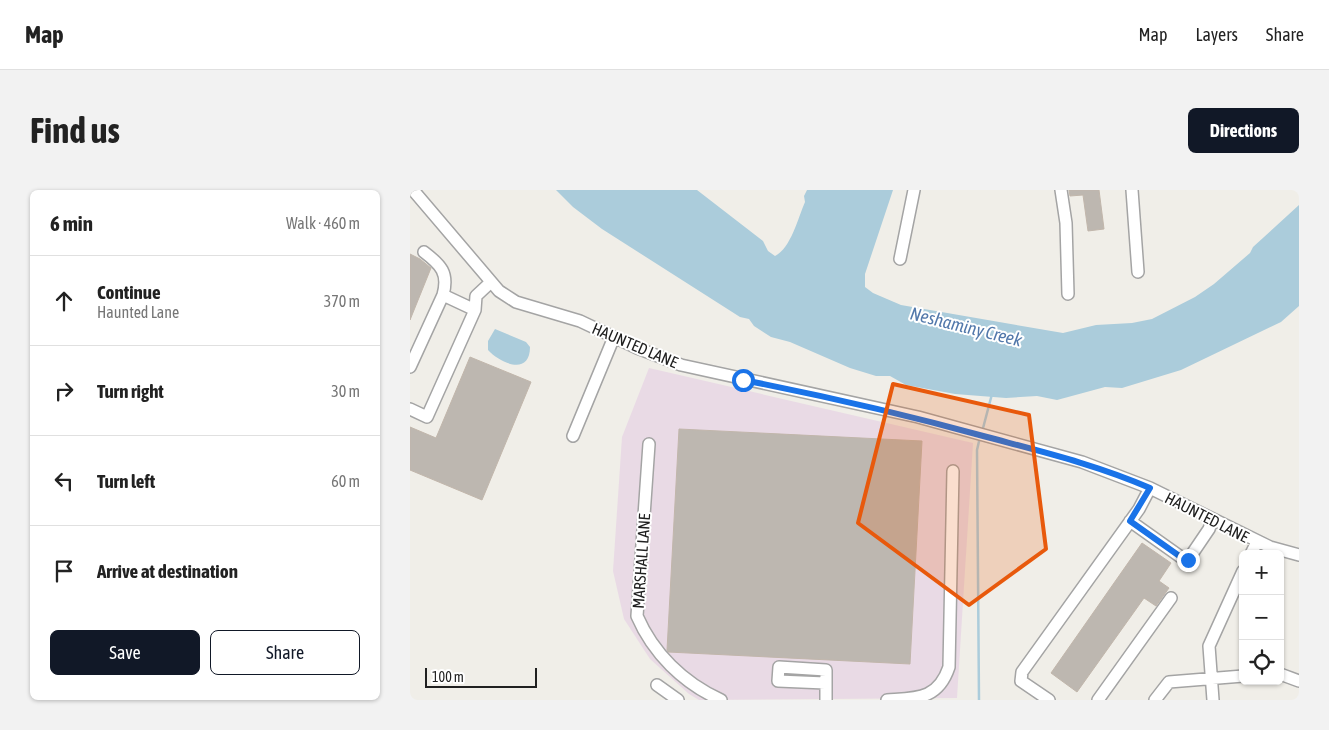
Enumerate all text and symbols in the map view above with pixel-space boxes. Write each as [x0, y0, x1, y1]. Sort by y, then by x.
text: Map [25, 21, 64, 48]
text: Map [1138, 24, 1167, 45]
text: Layers [1195, 24, 1238, 45]
text: Share [1266, 24, 1304, 45]
button: Directions [1188, 108, 1299, 153]
text: Find us [30, 110, 120, 150]
text: 6 min [50, 211, 93, 235]
text: Walk · 460 m [286, 214, 360, 232]
text: Continue [97, 281, 161, 303]
icon: ahead [50, 287, 78, 315]
text: 370 m [324, 292, 360, 310]
water label: Neshaminy Creek [908, 302, 1025, 351]
text: Haunted Lane [97, 303, 179, 321]
street label: HAUNTED LANE [589, 319, 681, 371]
route start [732, 369, 755, 392]
icon: right [50, 377, 78, 405]
text: Turn right [97, 380, 164, 402]
text: 30 m [331, 382, 360, 400]
icon: left [50, 467, 78, 495]
text: Turn left [97, 470, 155, 492]
text: 60 m [331, 472, 360, 490]
street label: HAUNTED LANE [1162, 488, 1252, 546]
street label: MARSHALL LANE [629, 513, 653, 609]
route end [1177, 549, 1200, 572]
map controls [1239, 550, 1284, 685]
button: + [1239, 550, 1284, 595]
icon: arrive [50, 557, 78, 585]
text: Arrive at destination [97, 560, 238, 582]
button: − [1239, 595, 1284, 640]
button: Save [50, 630, 200, 675]
button: Share [210, 630, 360, 675]
button: locate [1239, 640, 1284, 685]
scale bar [425, 665, 538, 688]
text: 100 m [432, 669, 464, 685]

